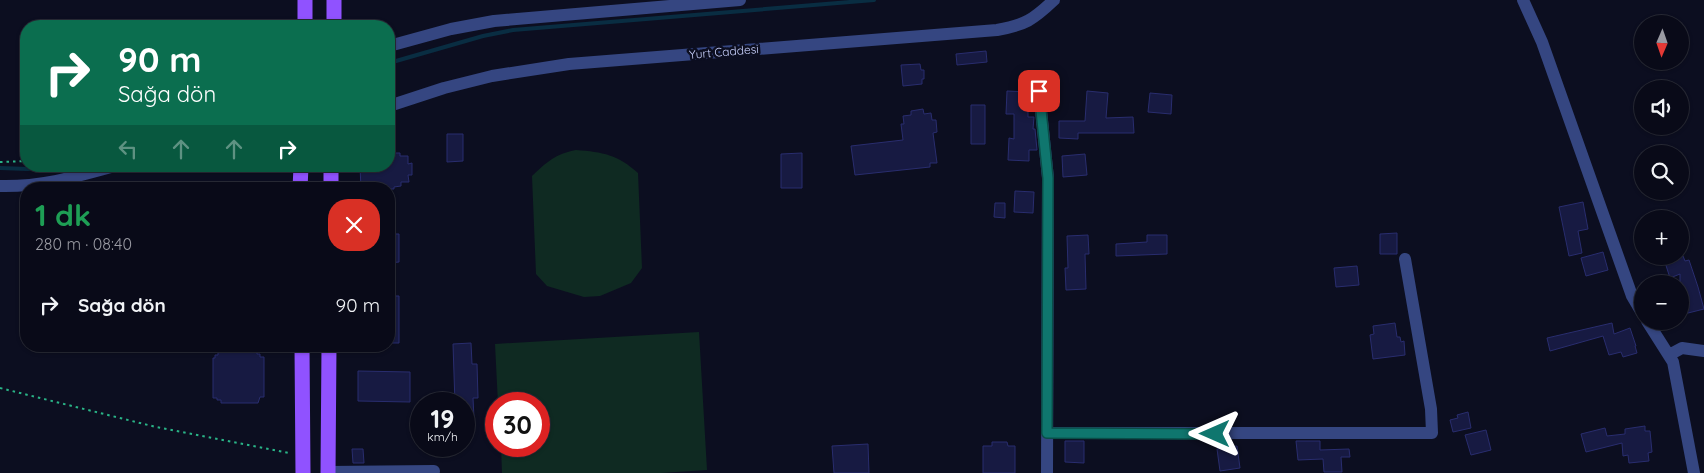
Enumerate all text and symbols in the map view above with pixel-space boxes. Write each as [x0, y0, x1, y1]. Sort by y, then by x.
north arrow [1634, 15, 1689, 70]
map controls [1634, 15, 1689, 330]
text: 90 m [118, 37, 201, 81]
icon: right [35, 40, 100, 105]
street label: Yurt Caddesi [688, 41, 759, 62]
pin [1018, 70, 1060, 112]
icon: arrive [1025, 77, 1053, 105]
text: Sağa dön [118, 80, 216, 108]
button: sound [1634, 80, 1689, 135]
icon: left [114, 135, 142, 163]
icon: ahead [167, 135, 195, 163]
icon: ahead [220, 135, 248, 163]
icon: right [273, 135, 301, 163]
button: search [1634, 145, 1689, 200]
text: 1 dk [35, 196, 91, 234]
button: close [328, 199, 380, 251]
button: + [1634, 210, 1689, 265]
text: 280 m · 08:40 [35, 234, 132, 254]
button: − [1634, 275, 1689, 330]
icon: right [35, 291, 63, 319]
text: Sağa dön [78, 293, 166, 317]
text: 90 m [336, 293, 380, 317]
speed limit sign: 30 [485, 392, 550, 457]
text: 19 [431, 403, 454, 434]
position arrow [1188, 407, 1240, 459]
text: km/h [427, 429, 458, 444]

